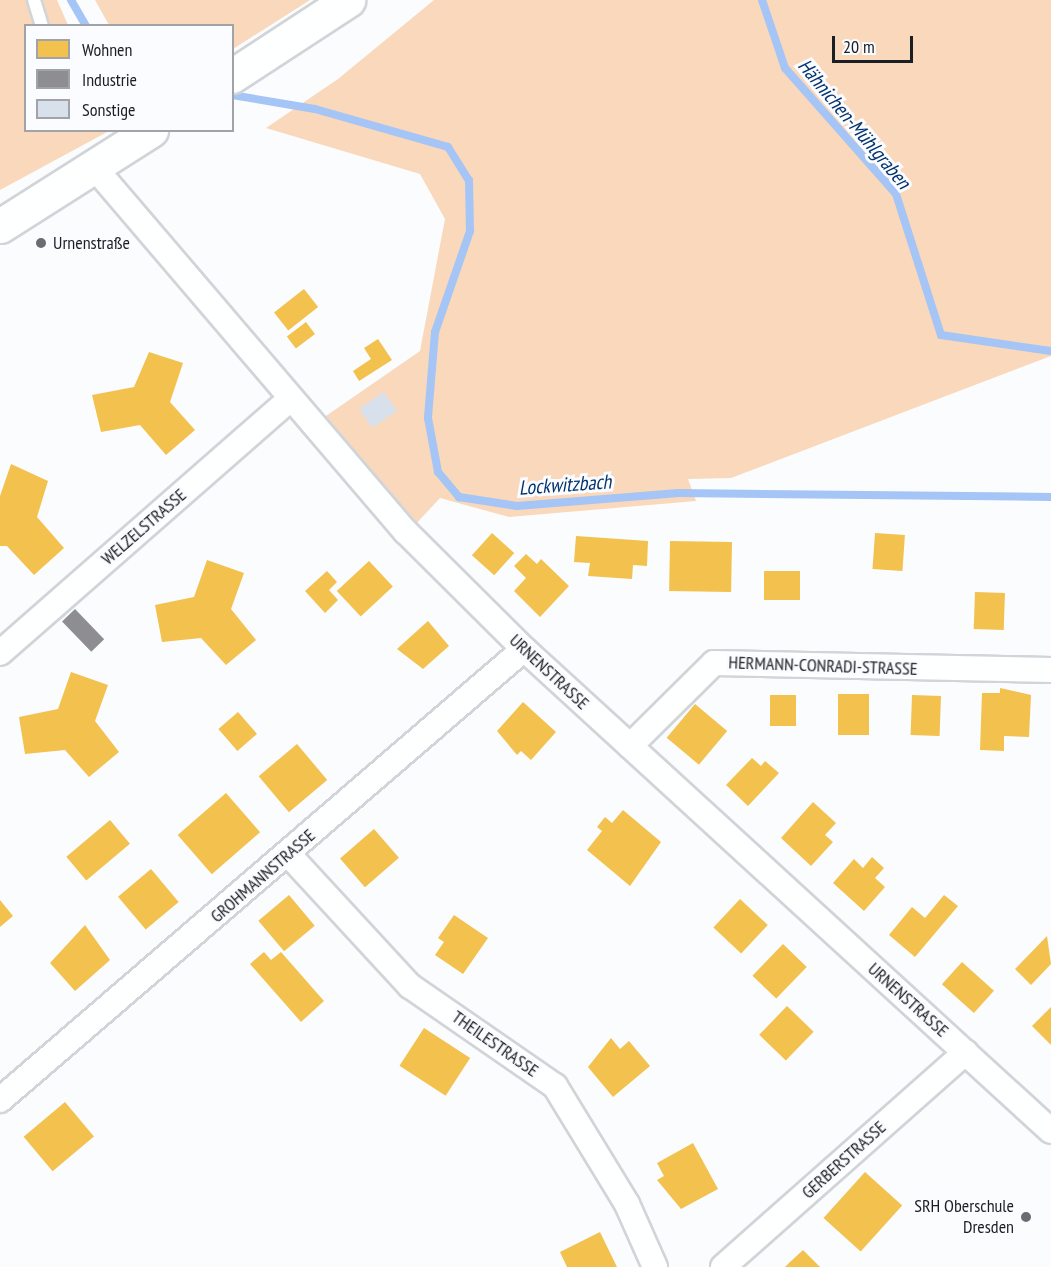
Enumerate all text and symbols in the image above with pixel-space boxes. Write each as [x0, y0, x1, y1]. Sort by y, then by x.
legend [24, 24, 234, 132]
scale bar [835, 24, 916, 62]
text: 20 m [843, 35, 875, 58]
text: Wohnen [82, 38, 132, 61]
water label: Hähnichen-Mühlgraben [793, 54, 915, 194]
text: Industrie [82, 68, 137, 91]
text: Sonstige [82, 98, 136, 121]
place label: Urnenstraße [53, 232, 130, 254]
marker: Urnenstraße [34, 236, 48, 250]
water label: Lockwitzbach [518, 470, 612, 500]
street label: WELZELSTRASSE [97, 484, 191, 570]
street label: URNENSTRASSE [505, 630, 593, 714]
street label: HERMANN-CONRADI-STRASSE [728, 652, 918, 680]
street label: GROHMANNSTRASSE [206, 825, 320, 927]
street label: URNENSTRASSE [863, 958, 953, 1042]
street label: THEILESTRASSE [448, 1006, 542, 1082]
street label: GERBERSTRASSE [798, 1117, 890, 1203]
place label: SRH Oberschule Dresden [914, 1196, 1014, 1238]
marker: SRH Oberschule Dresden [1019, 1210, 1033, 1224]

